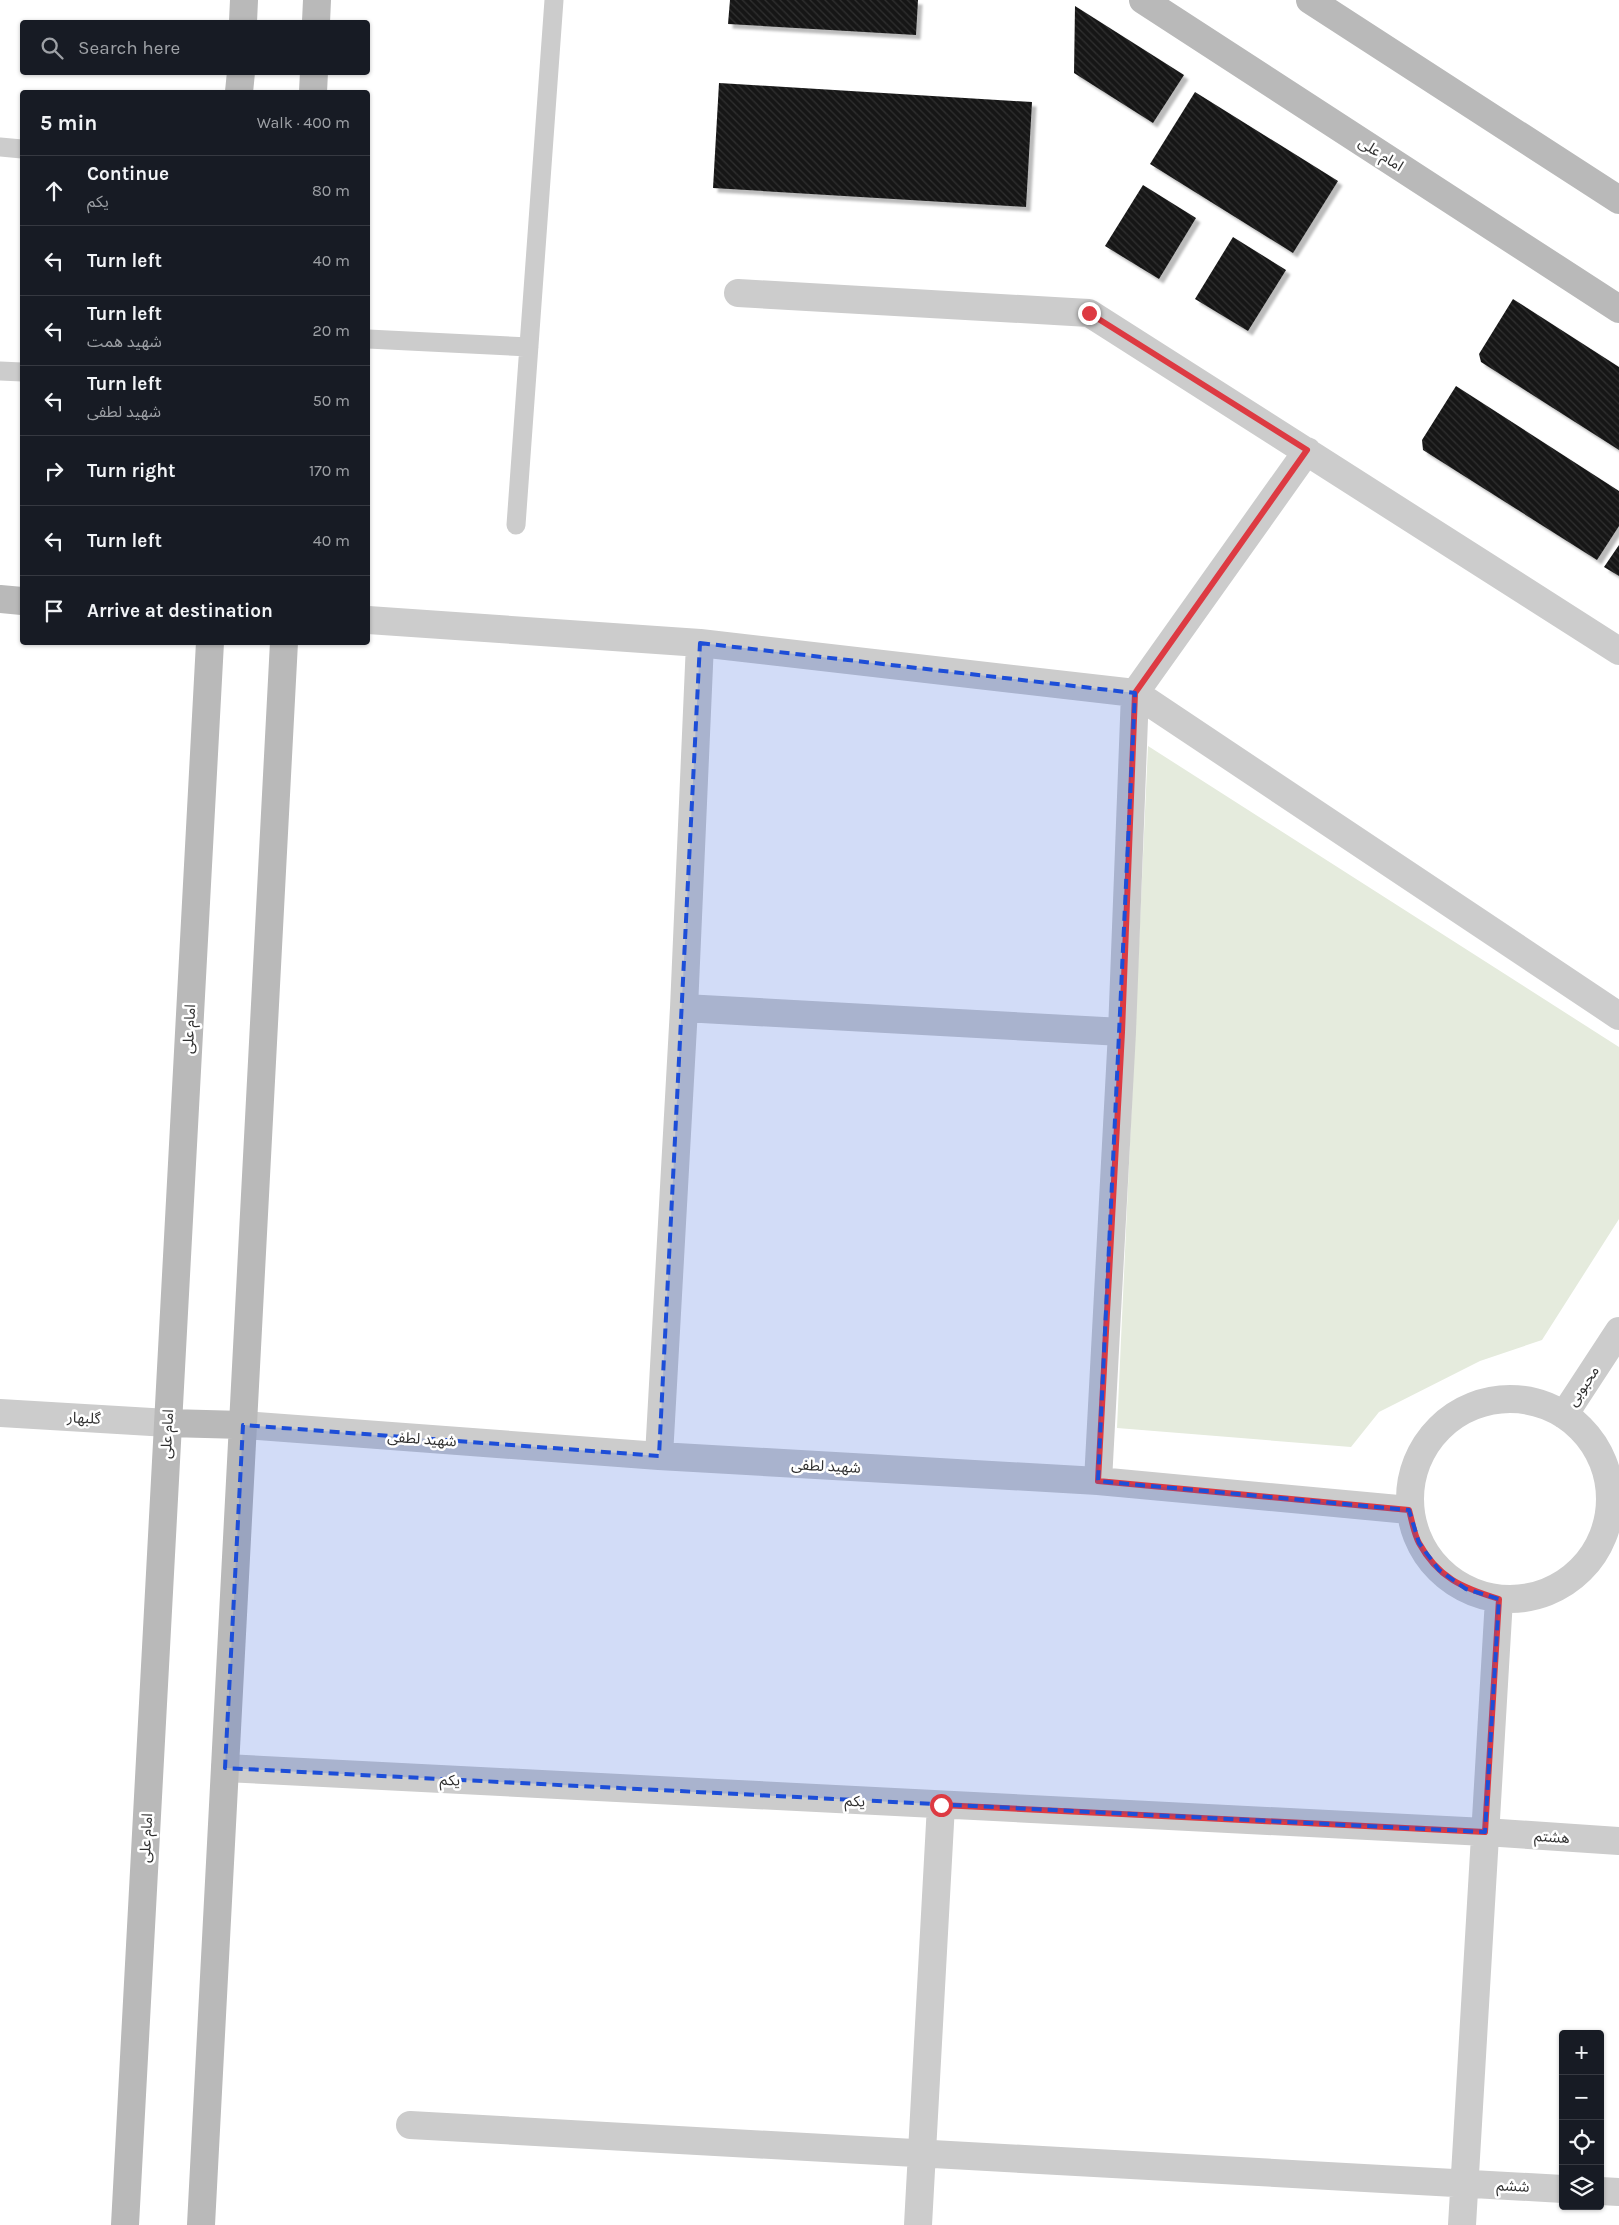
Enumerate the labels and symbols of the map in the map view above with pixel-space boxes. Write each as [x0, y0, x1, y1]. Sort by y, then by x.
street label: امام علی [1354, 133, 1407, 177]
route end [1078, 302, 1101, 325]
street label: امام علی [179, 1004, 201, 1054]
street label: محبوبی [1563, 1362, 1603, 1410]
street label: گلبهار [66, 1408, 102, 1428]
street label: امام علی [157, 1409, 179, 1459]
street label: شهید لطفی [387, 1428, 458, 1450]
street label: شهید لطفی [791, 1455, 861, 1477]
street label: یکم [439, 1770, 461, 1792]
street label: یکم [844, 1791, 866, 1813]
route start [930, 1794, 953, 1817]
street label: امام علی [136, 1813, 158, 1863]
street label: هشتم [1534, 1827, 1570, 1849]
street label: ششم [1496, 2176, 1530, 2198]

